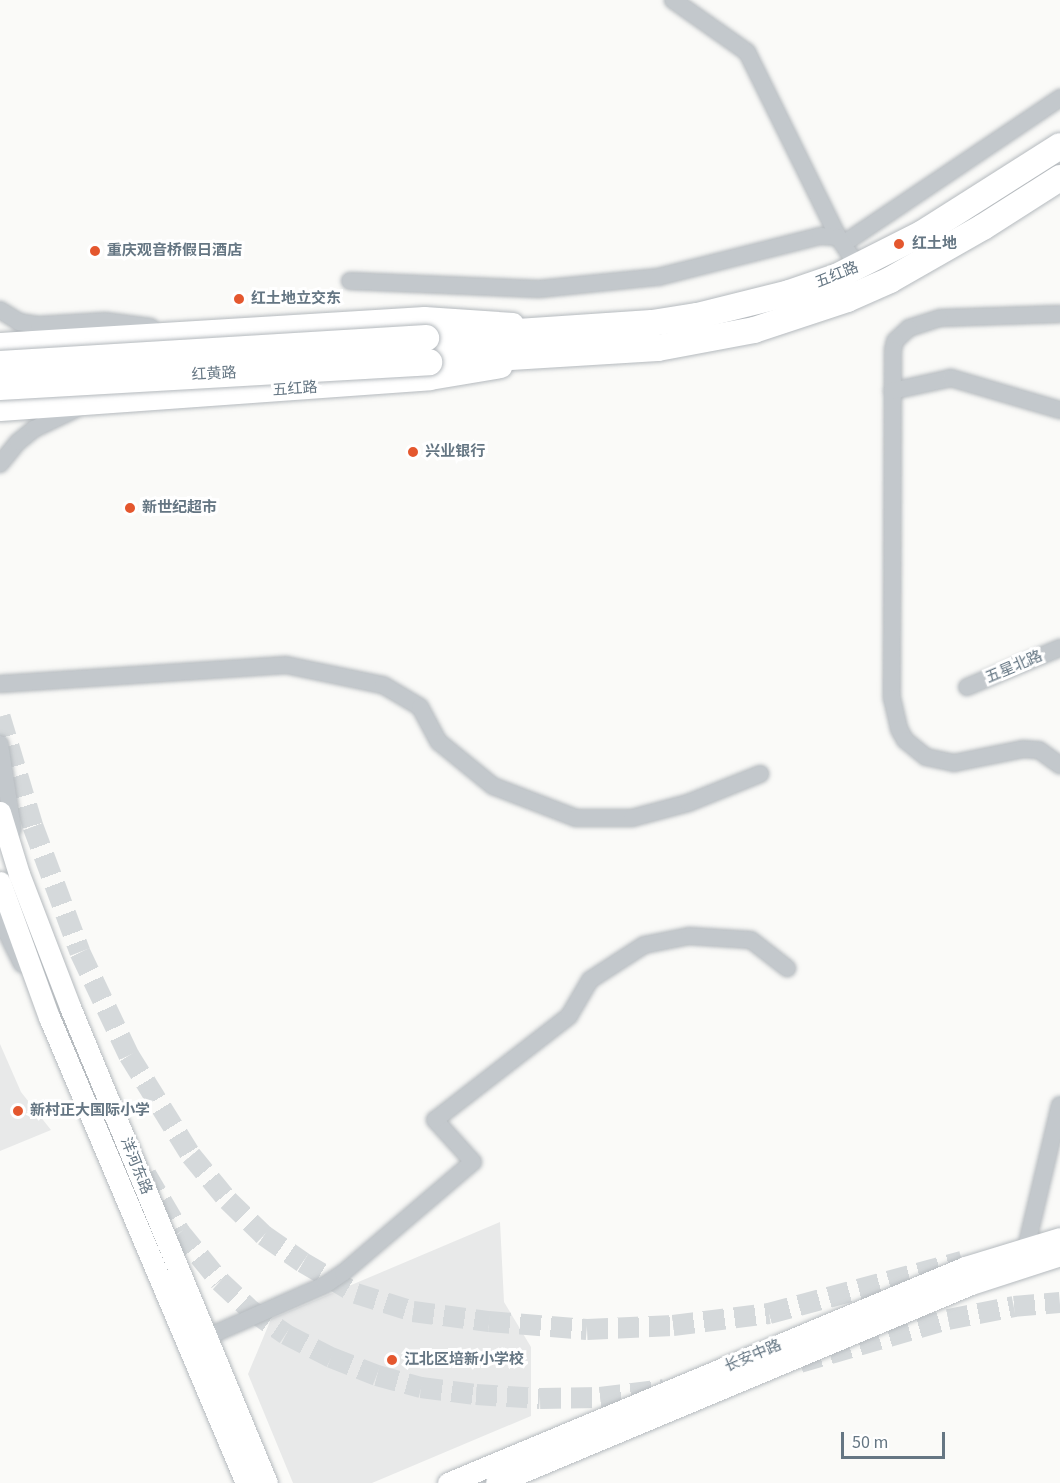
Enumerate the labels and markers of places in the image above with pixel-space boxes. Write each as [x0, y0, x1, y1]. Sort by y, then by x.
marker: 红土地 [890, 235, 908, 253]
place label: 红土地 [912, 235, 957, 253]
place label: 重庆观音桥假日酒店 [107, 242, 242, 260]
marker: 重庆观音桥假日酒店 [88, 244, 102, 258]
place label: 红土地立交东 [251, 290, 341, 308]
marker: 红土地立交东 [232, 292, 246, 306]
place label: 兴业银行 [425, 443, 485, 461]
marker: 兴业银行 [406, 445, 420, 459]
place label: 新世纪超市 [142, 499, 217, 517]
marker: 新世纪超市 [123, 501, 137, 515]
place label: 新村正大国际小学 [30, 1102, 150, 1120]
marker: 新村正大国际小学 [11, 1104, 25, 1118]
place label: 江北区培新小学校 [404, 1351, 524, 1369]
marker: 江北区培新小学校 [385, 1353, 399, 1367]

